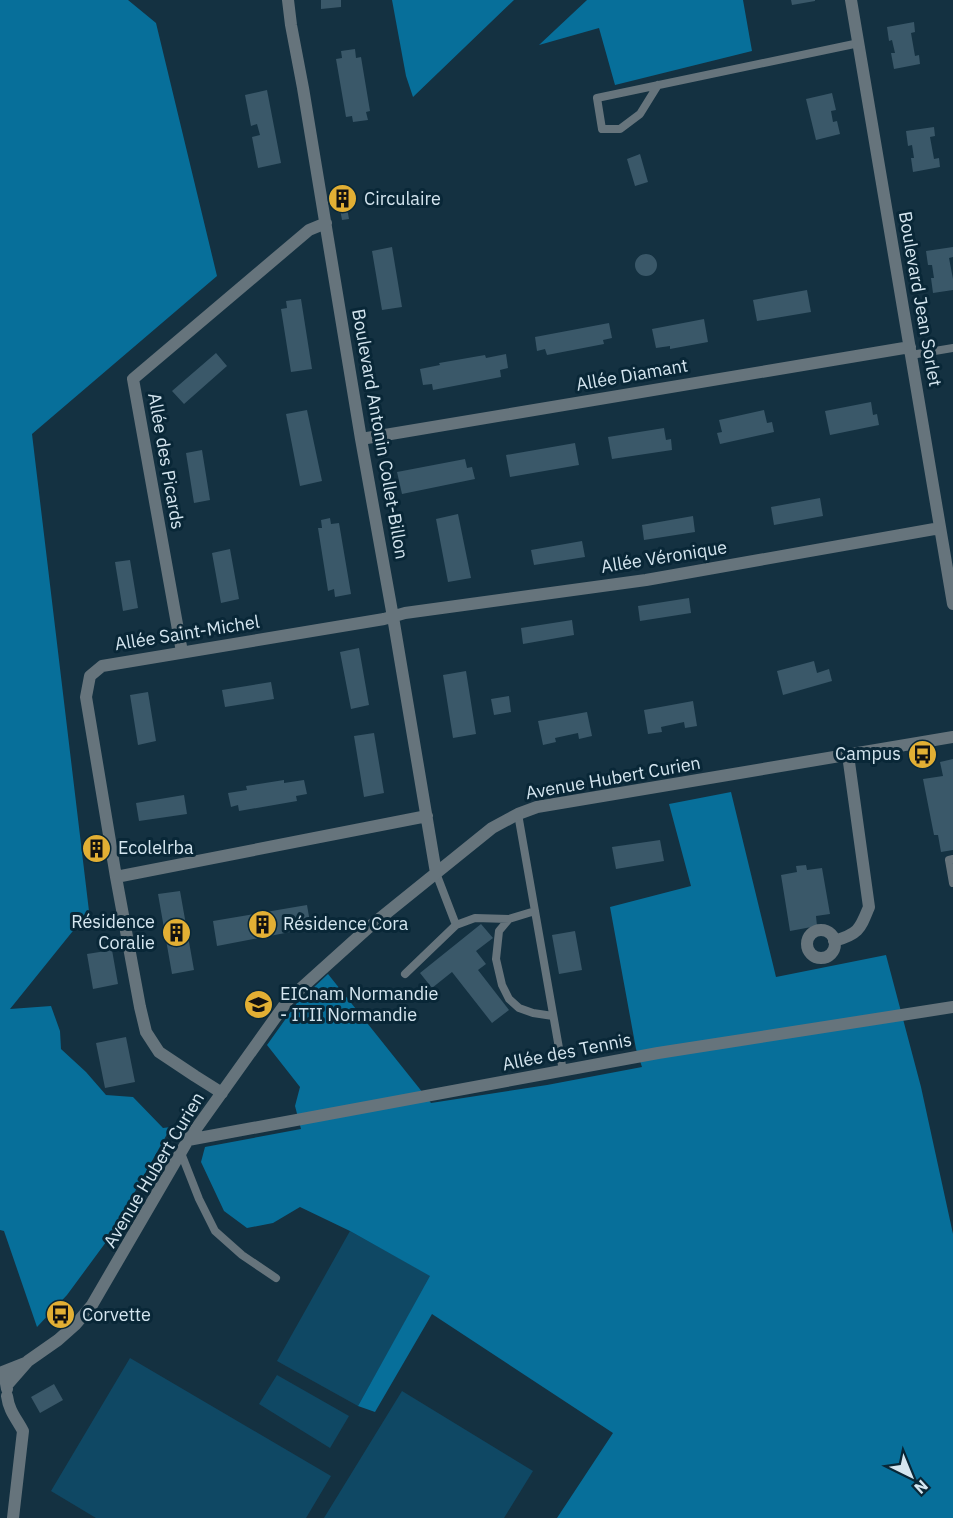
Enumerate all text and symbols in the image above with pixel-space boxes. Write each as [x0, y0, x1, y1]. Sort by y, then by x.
building icon: Circulaire [327, 183, 359, 215]
place label: Circulaire [364, 187, 441, 210]
street label: Boulevard Jean Sorlet [894, 209, 947, 388]
street label: Boulevard Antonin Collet-Billon [347, 307, 414, 561]
street label: Allée Diamant [574, 353, 690, 396]
street label: Allée des Picards [143, 391, 190, 531]
street label: Allée Véronique [599, 535, 729, 578]
street label: Allée Saint-Michel [113, 610, 261, 655]
bus stop icon: Campus [906, 738, 938, 770]
place label: Campus [835, 742, 901, 765]
street label: Avenue Hubert Curien [524, 751, 702, 804]
building icon: Ecolelrba [81, 832, 113, 864]
place label: Ecolelrba [118, 836, 194, 859]
building icon: Résidence Cora [246, 908, 278, 940]
place label: Résidence Coralie [71, 910, 155, 954]
place label: Résidence Cora [283, 912, 409, 935]
building icon: Résidence Coralie [160, 916, 192, 948]
place label: EICnam Normandie - ITII Normandie [280, 982, 439, 1026]
school or university icon: EICnam Normandie - ITII Normandie [243, 988, 275, 1020]
street label: Allée des Tennis [500, 1028, 634, 1075]
street label: Avenue Hubert Curien [98, 1088, 209, 1252]
bus stop icon: Corvette [45, 1299, 77, 1331]
place label: Corvette [82, 1303, 151, 1326]
north arrow [881, 1446, 941, 1506]
text: N [910, 1476, 932, 1498]

